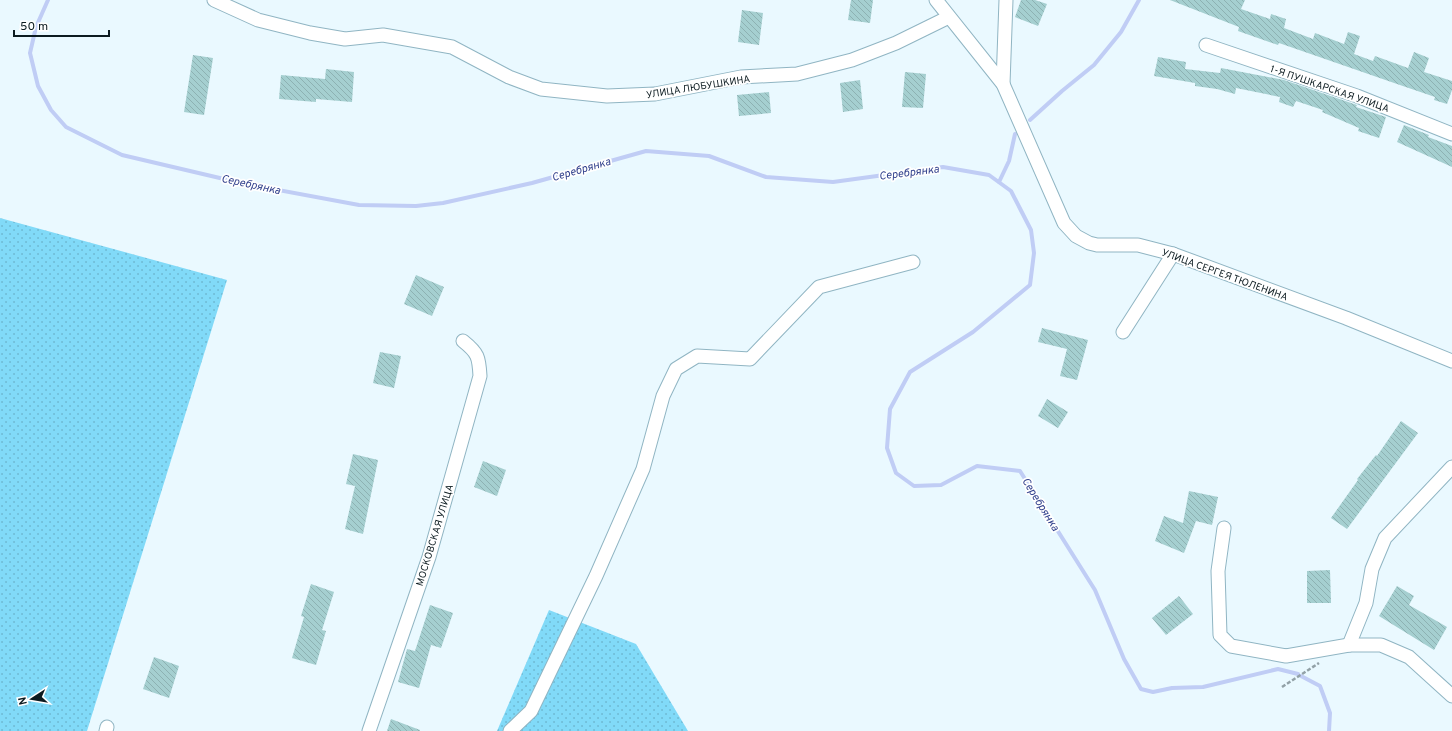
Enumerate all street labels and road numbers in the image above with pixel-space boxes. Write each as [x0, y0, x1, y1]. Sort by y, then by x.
street label: 1-Я ПУШКАРСКАЯ УЛИЦА [1268, 63, 1391, 116]
street label: УЛИЦА ЛЮБУШКИНА [645, 73, 751, 102]
street label: УЛИЦА СЕРГЕЯ ТЮЛЕНИНА [1160, 246, 1290, 304]
street label: МОСКОВСКАЯ УЛИЦА [414, 483, 457, 588]

